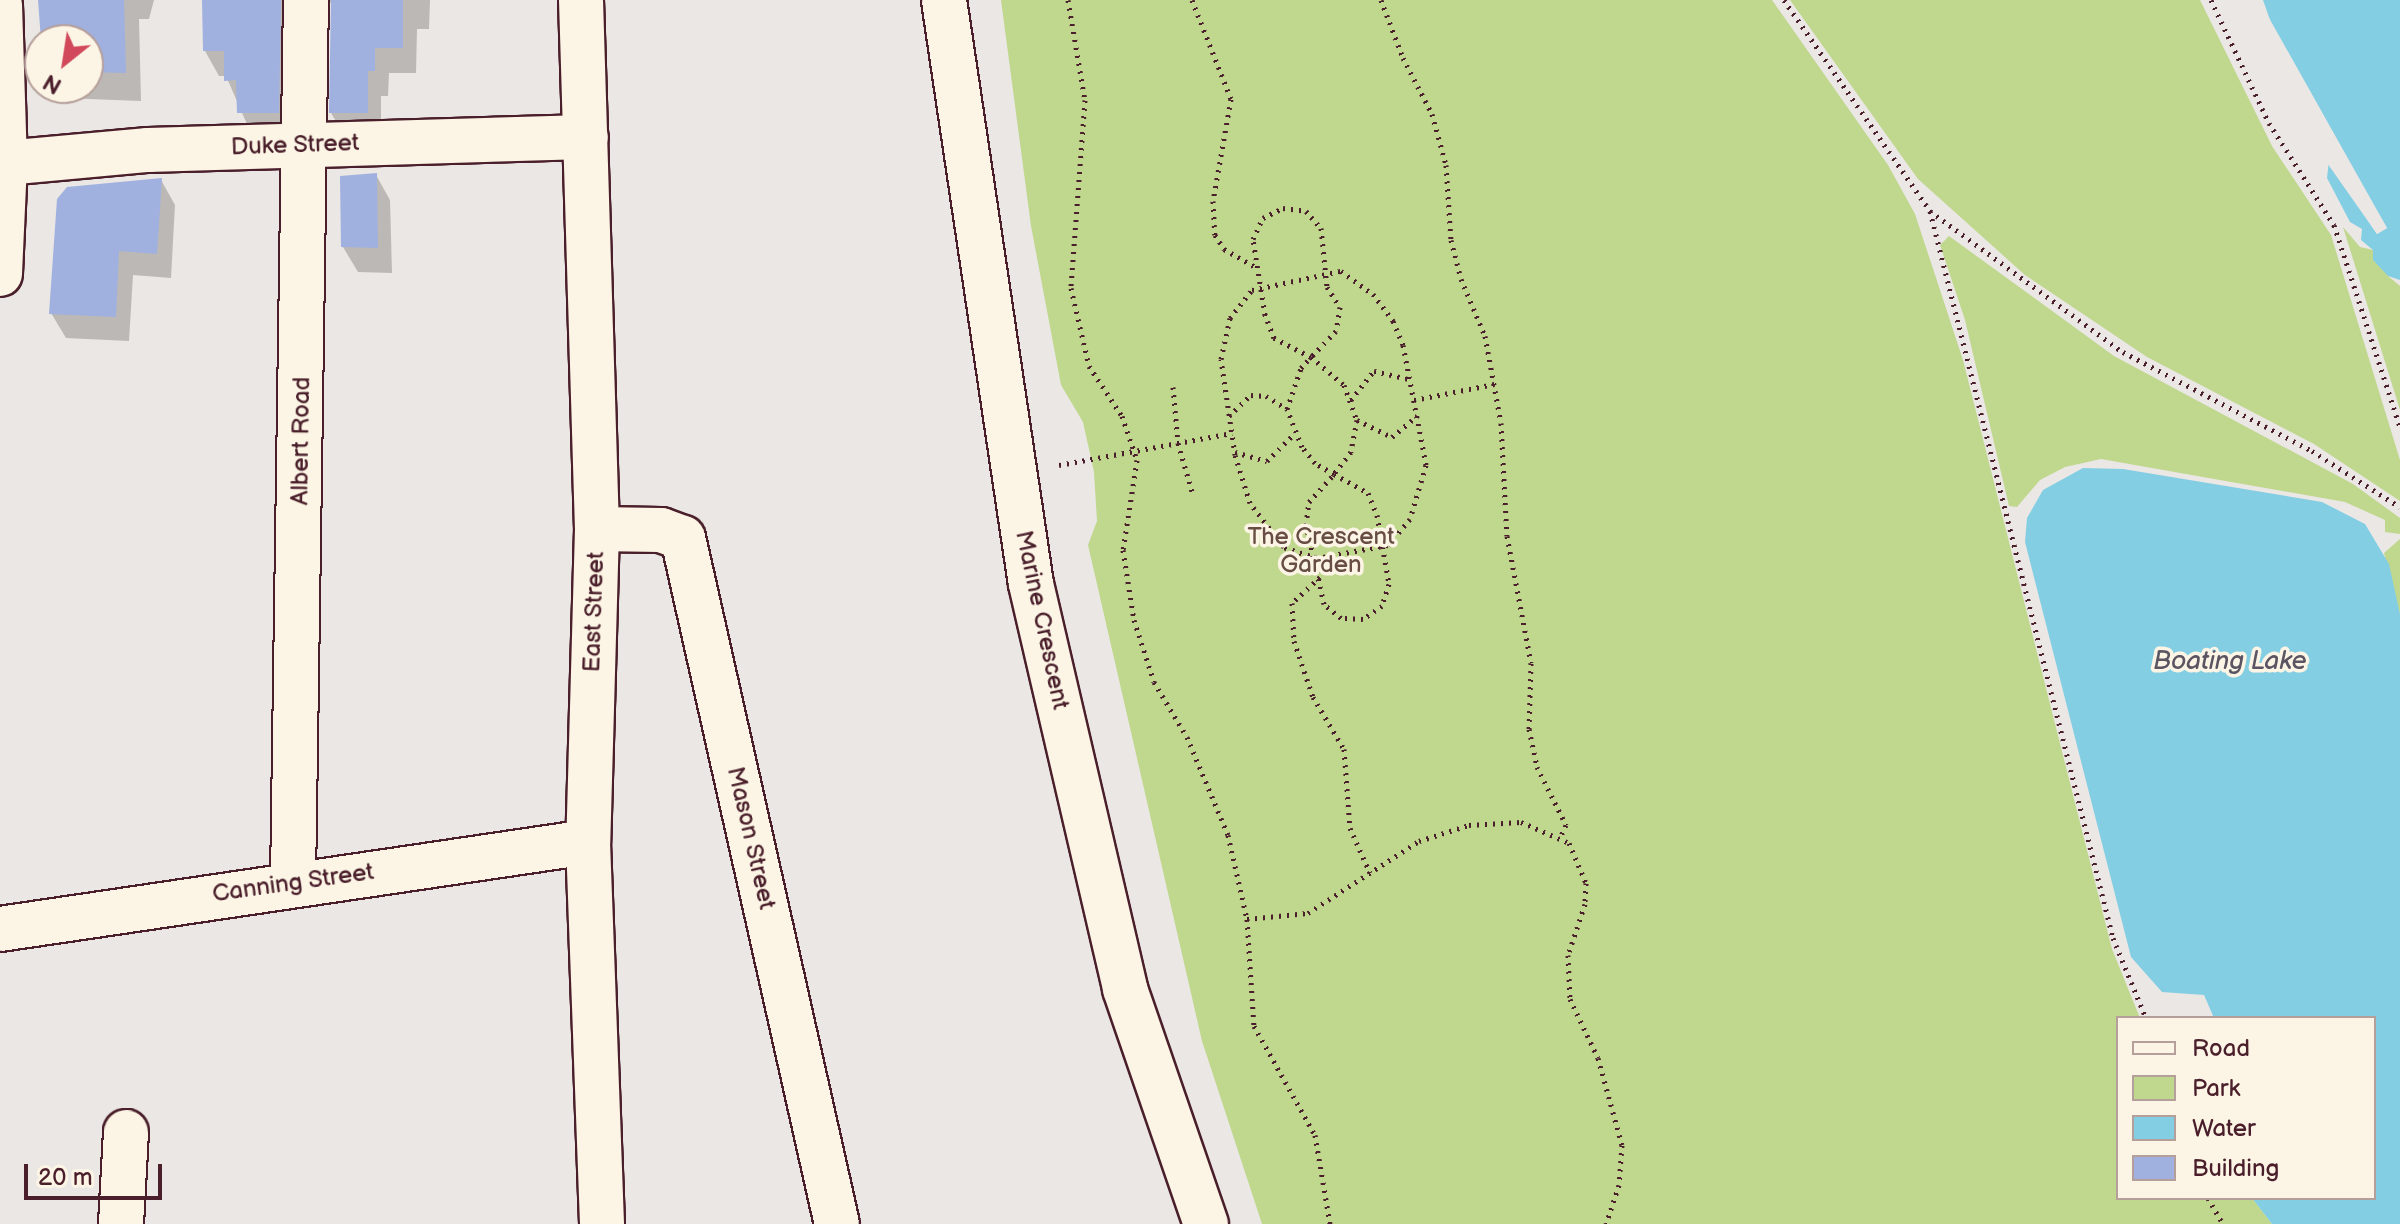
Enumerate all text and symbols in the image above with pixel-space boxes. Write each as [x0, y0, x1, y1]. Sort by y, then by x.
north arrow [24, 24, 104, 104]
text: N [39, 68, 67, 99]
street label: Duke Street [230, 128, 360, 162]
street label: Albert Road [285, 376, 317, 506]
park label: The Crescent Garden [1247, 523, 1395, 579]
street label: Marine Crescent [1009, 528, 1075, 712]
street label: East Street [577, 551, 611, 673]
water label: Boating Lake [2153, 646, 2307, 678]
street label: Mason Street [721, 764, 781, 912]
street label: Canning Street [210, 857, 376, 909]
legend [2116, 1016, 2376, 1200]
text: Road [2192, 1034, 2250, 1063]
text: Park [2192, 1074, 2240, 1103]
text: Water [2192, 1114, 2256, 1143]
scale bar [28, 1148, 166, 1198]
text: Building [2192, 1154, 2279, 1183]
text: 20 m [38, 1163, 93, 1192]

